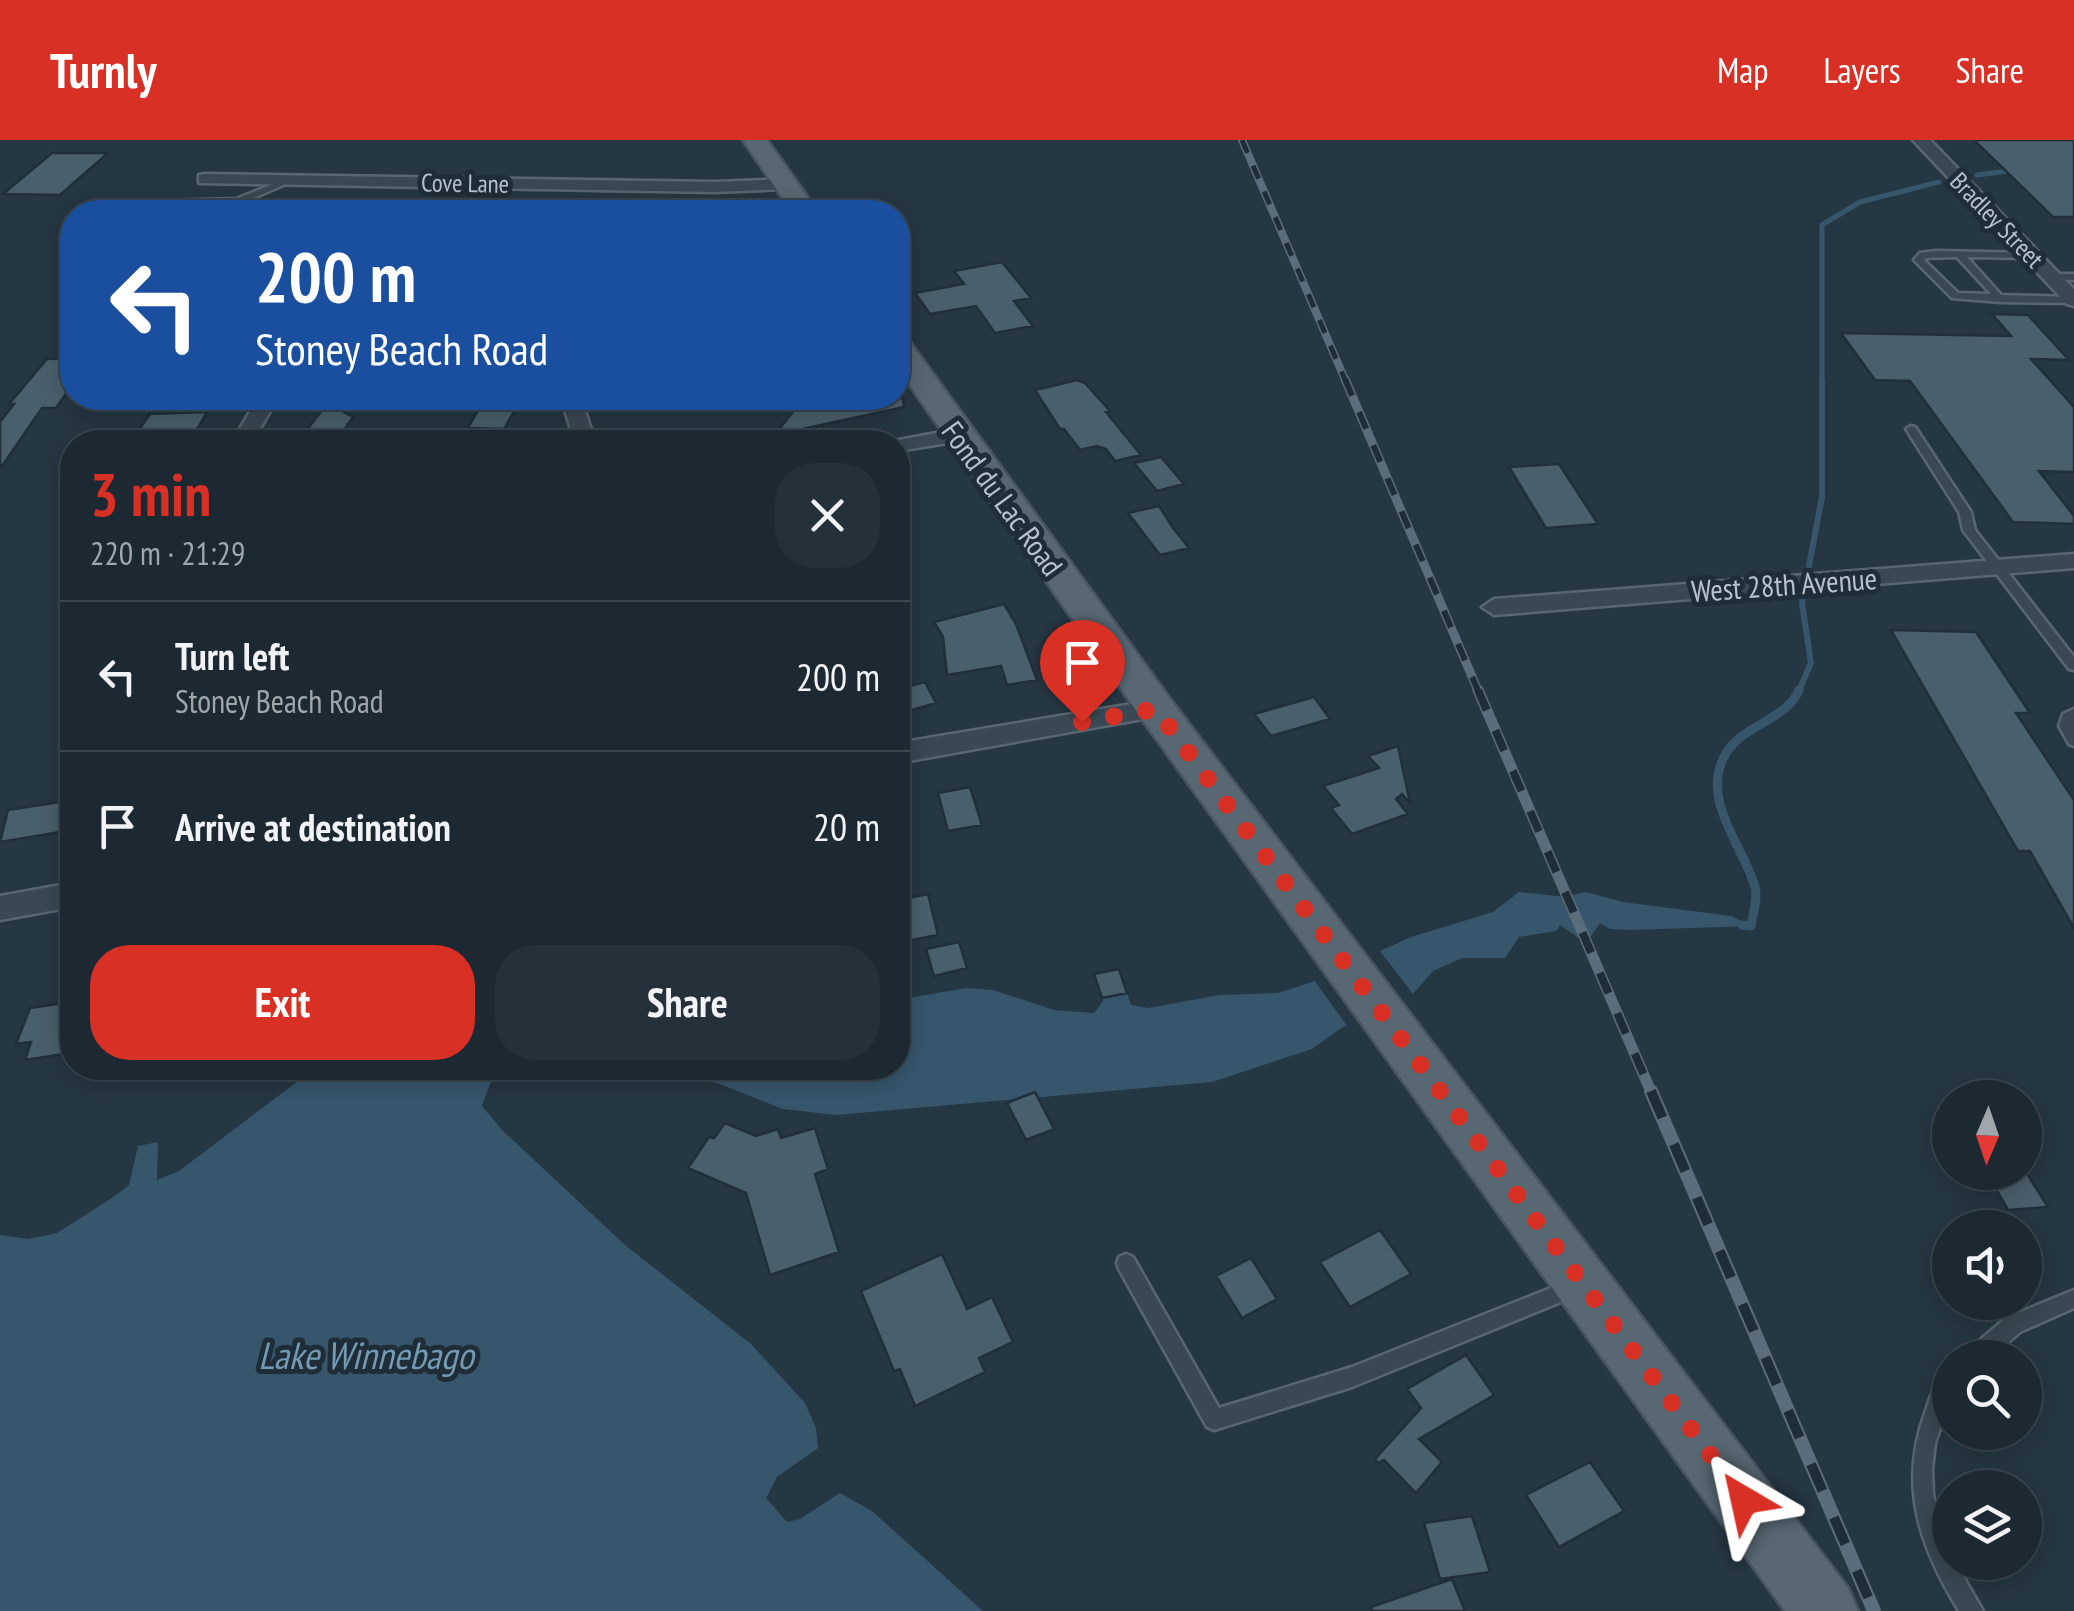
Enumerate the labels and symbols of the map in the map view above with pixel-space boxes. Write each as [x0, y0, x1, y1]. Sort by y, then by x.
street label: Bradley Street [1943, 165, 2051, 275]
street label: Cove Lane [421, 166, 509, 200]
street label: Fond du Lac Road [934, 413, 1072, 583]
street label: West 28th Avenue [1690, 558, 1878, 610]
pin [1040, 620, 1125, 723]
north arrow [1932, 1080, 2042, 1190]
water label: Lake Winnebago [258, 1330, 476, 1379]
position arrow [1692, 1448, 1796, 1552]

